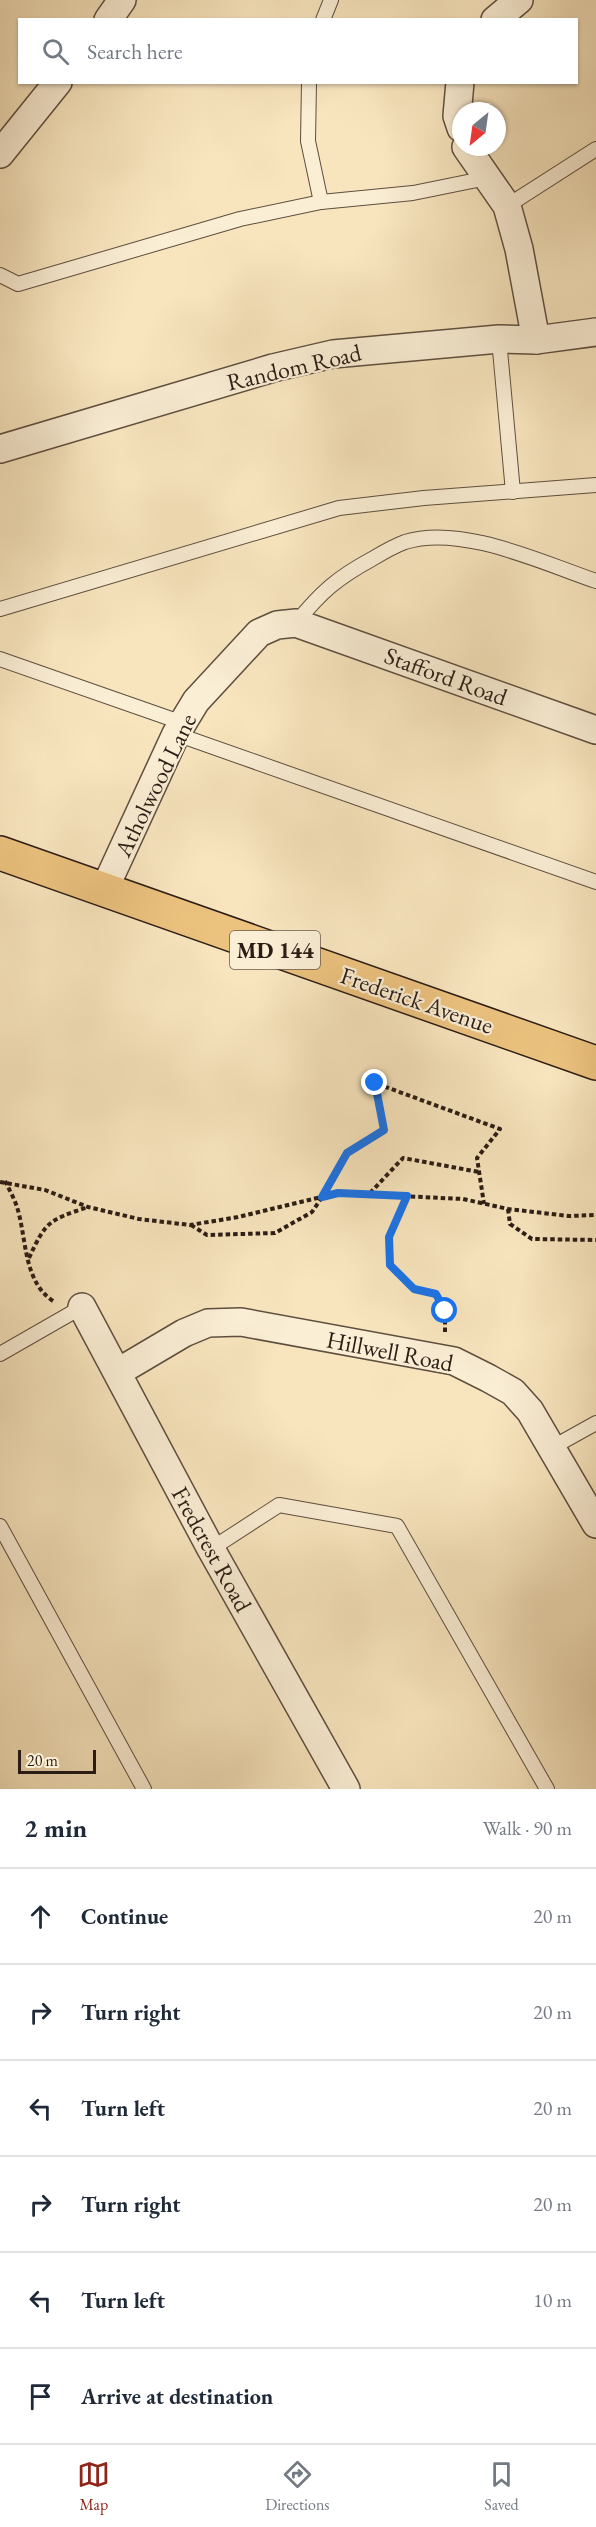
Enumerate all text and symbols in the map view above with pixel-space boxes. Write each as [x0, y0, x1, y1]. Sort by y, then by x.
search box [18, 18, 578, 84]
icon: search [39, 35, 72, 68]
text: Search here [87, 37, 182, 66]
north arrow [452, 102, 506, 156]
street label: Random Road [224, 336, 365, 398]
street label: Stafford Road [380, 639, 512, 713]
street label: Atholwood Lane [106, 708, 203, 863]
road number: MD 144 [230, 931, 320, 969]
street label: Frederick Avenue [337, 959, 497, 1041]
route end [361, 1069, 387, 1095]
route start [431, 1297, 457, 1323]
street label: Hillwell Road [324, 1324, 457, 1379]
street label: Fredcrest Road [165, 1481, 260, 1618]
scale bar [18, 1747, 96, 1774]
text: 20 m [27, 1750, 58, 1771]
text: 2 min [24, 1811, 87, 1845]
text: Walk · 90 m [483, 1815, 572, 1841]
icon: ahead [24, 1900, 57, 1933]
text: Continue [81, 1902, 168, 1931]
text: 20 m [533, 1903, 572, 1929]
icon: right [24, 1996, 57, 2029]
text: Turn right [81, 1998, 180, 2027]
text: 20 m [533, 1999, 572, 2025]
icon: left [24, 2092, 57, 2125]
text: Turn left [81, 2094, 165, 2123]
text: 20 m [533, 2095, 572, 2121]
icon: right [24, 2188, 57, 2221]
text: Turn right [81, 2190, 180, 2219]
text: 20 m [533, 2191, 572, 2217]
icon: left [24, 2284, 57, 2317]
text: Turn left [81, 2286, 165, 2315]
text: 10 m [533, 2287, 572, 2313]
icon: arrive [24, 2380, 57, 2413]
text: Arrive at destination [81, 2382, 273, 2411]
tab: Map [77, 2458, 110, 2515]
tab: Directions [265, 2458, 330, 2515]
tab: Saved [484, 2458, 519, 2515]

